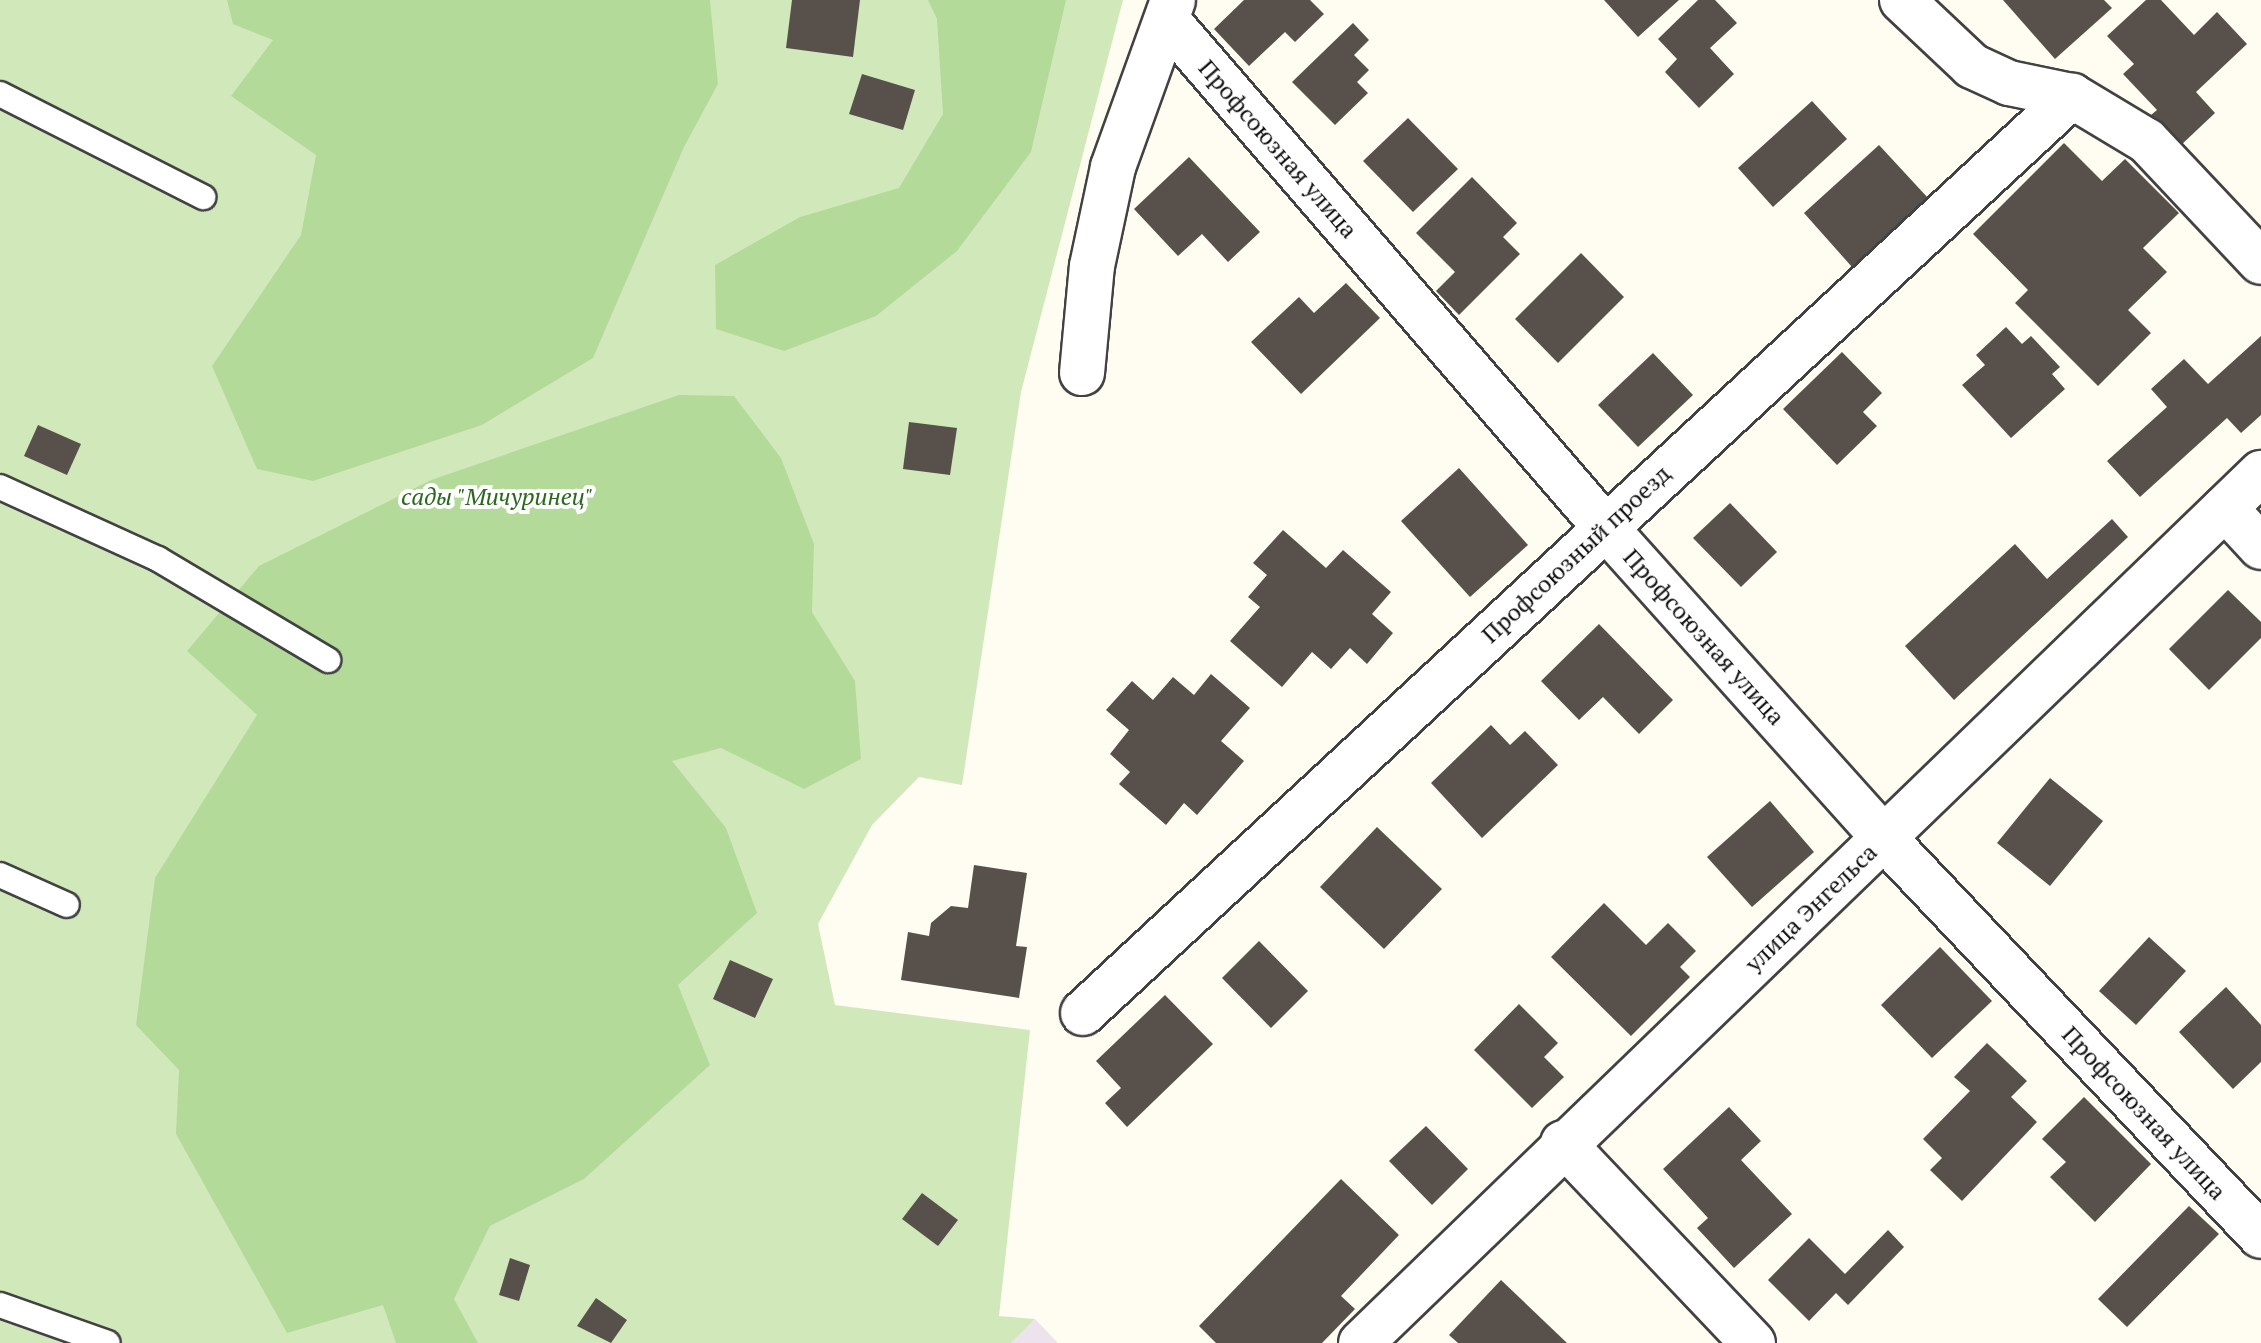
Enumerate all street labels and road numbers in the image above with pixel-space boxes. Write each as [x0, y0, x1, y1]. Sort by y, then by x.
street label: Профсоюзная улица [1193, 54, 1363, 244]
street label: Профсоюзный проезд [1476, 459, 1676, 649]
street label: Профсоюзная улица [1617, 543, 1791, 731]
street label: улица Энгельса [1739, 838, 1883, 978]
street label: Профсоюзная улица [2056, 1020, 2232, 1206]

